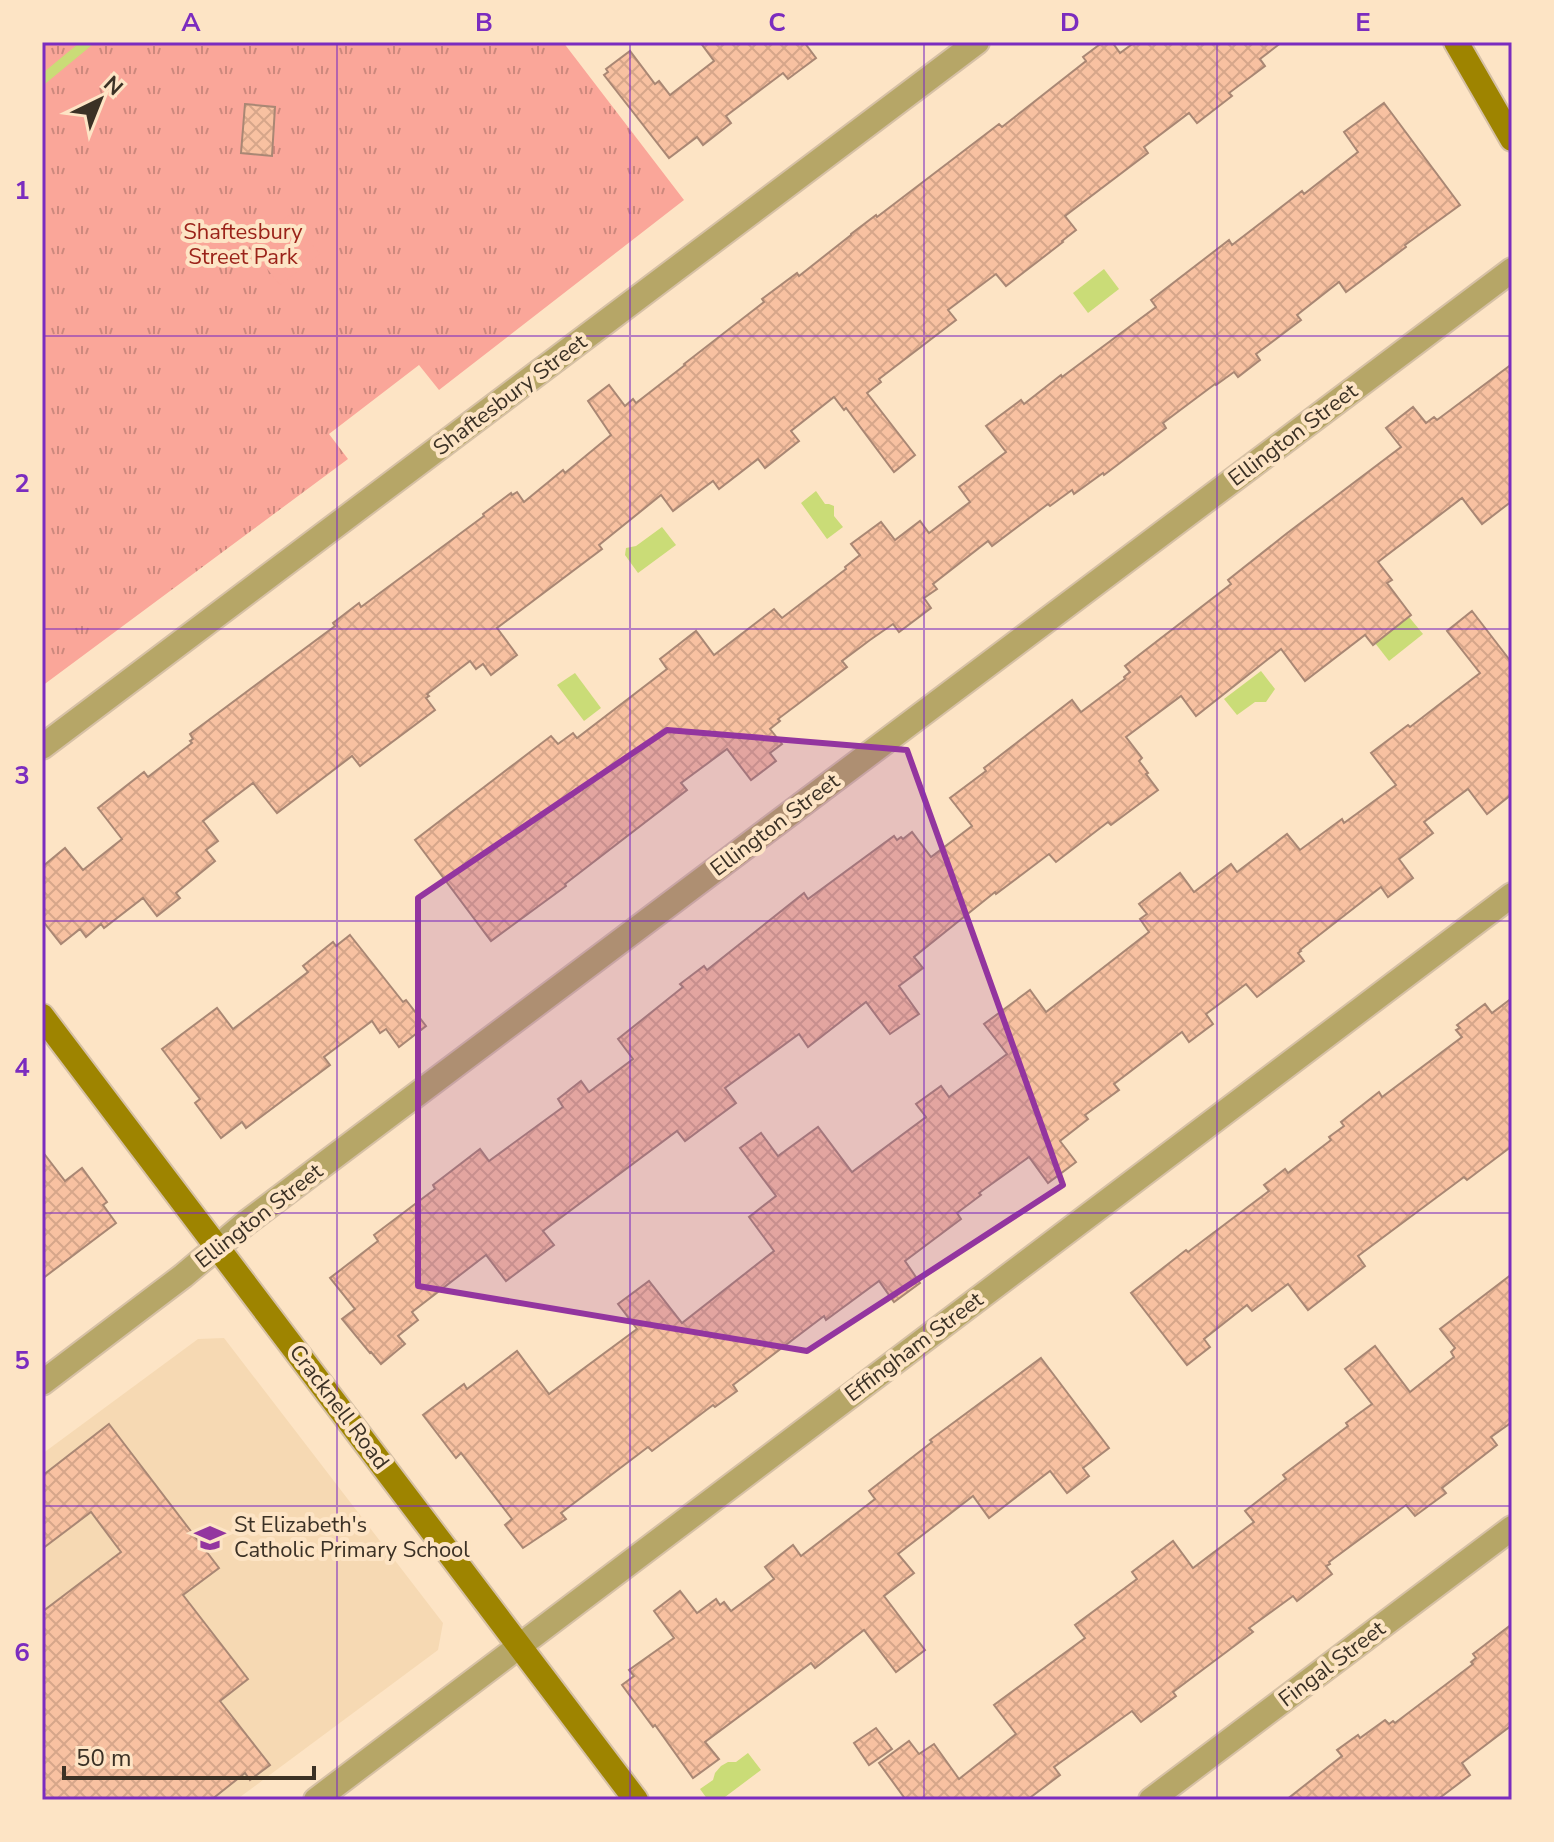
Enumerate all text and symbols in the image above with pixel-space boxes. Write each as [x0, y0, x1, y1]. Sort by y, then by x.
text: A [181, 5, 201, 40]
text: B [475, 5, 493, 40]
text: C [768, 5, 786, 40]
text: D [1060, 5, 1080, 40]
text: E [1355, 5, 1371, 40]
north arrow [60, 60, 140, 140]
text: N [97, 70, 129, 103]
text: 1 [14, 173, 30, 208]
park label: Shaftesbury Street Park [183, 217, 303, 272]
street label: Shaftesbury Street [427, 327, 593, 463]
street label: Ellington Street [1222, 376, 1364, 493]
text: 2 [14, 466, 30, 501]
text: 3 [14, 758, 30, 793]
street label: Ellington Street [704, 766, 846, 883]
text: 4 [14, 1050, 30, 1085]
street label: Ellington Street [189, 1156, 329, 1275]
street label: Effingham Street [839, 1285, 990, 1409]
street label: Cracknell Road [282, 1338, 396, 1476]
text: 5 [14, 1343, 30, 1378]
place label: St Elizabeth's Catholic Primary School [234, 1510, 470, 1565]
school or university icon: St Elizabeth's Catholic Primary School [193, 1521, 227, 1555]
street label: Fingal Street [1272, 1614, 1392, 1714]
text: 6 [14, 1635, 30, 1670]
scale bar [64, 1730, 314, 1780]
text: 50 m [76, 1742, 132, 1774]

